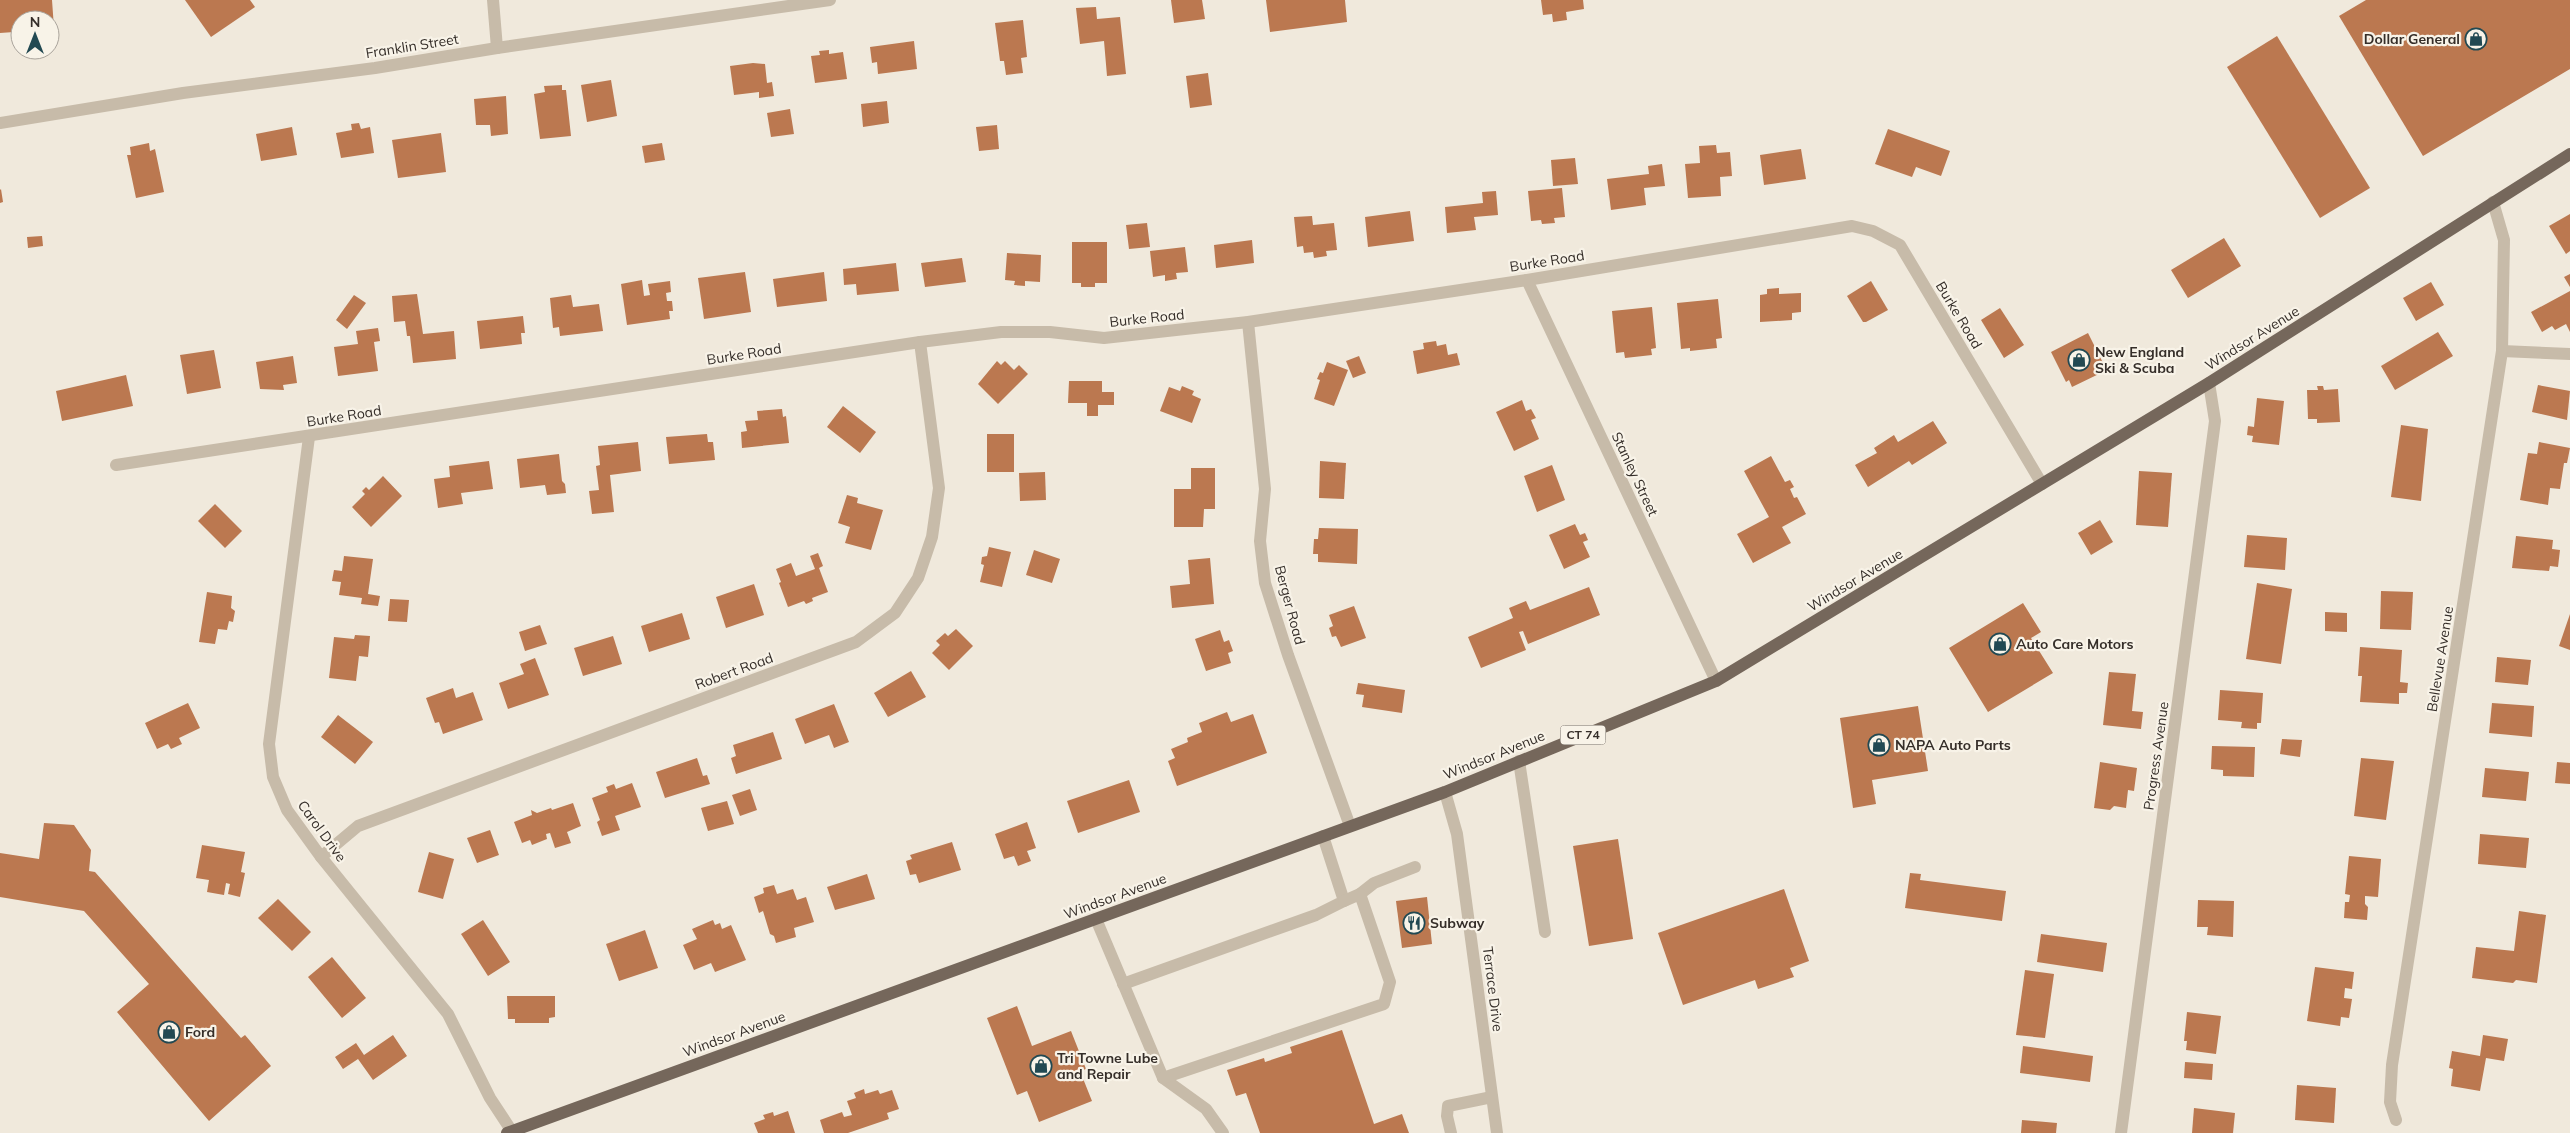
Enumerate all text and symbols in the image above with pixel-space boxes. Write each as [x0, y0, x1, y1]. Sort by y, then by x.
north arrow [10, 10, 60, 60]
text: N [30, 13, 40, 31]
shop icon: Dollar General [2464, 27, 2488, 51]
street label: Franklin Street [364, 30, 460, 62]
place label: Dollar General [2364, 30, 2460, 48]
street label: Burke Road [1508, 246, 1586, 276]
street label: Burke Road [1932, 278, 1986, 352]
street label: Windsor Avenue [2201, 302, 2303, 374]
street label: Burke Road [1109, 305, 1185, 331]
street label: Burke Road [705, 339, 783, 369]
place label: New England Ski & Scuba [2095, 343, 2184, 377]
shop icon: New England Ski & Scuba [2067, 348, 2091, 372]
street label: Burke Road [305, 401, 383, 431]
street label: Stanley Street [1608, 429, 1662, 519]
street label: Windsor Avenue [1804, 544, 1906, 616]
street label: Berger Road [1271, 563, 1309, 647]
street label: Bellevue Avenue [2423, 605, 2457, 713]
shop icon: Auto Care Motors [1988, 632, 2012, 656]
place label: Auto Care Motors [2016, 635, 2134, 653]
street label: Robert Road [692, 649, 776, 693]
street label: Progress Avenue [2139, 701, 2173, 811]
street label: Windsor Avenue [1441, 726, 1547, 784]
road number: CT 74 [1560, 726, 1606, 744]
shop icon: NAPA Auto Parts [1867, 733, 1891, 757]
place label: NAPA Auto Parts [1895, 736, 2011, 754]
street label: Carol Drive [294, 797, 350, 865]
street label: Windsor Avenue [1061, 869, 1169, 923]
restaurant icon: Subway [1402, 911, 1426, 935]
place label: Subway [1430, 914, 1485, 932]
street label: Terrace Drive [1479, 946, 1507, 1032]
street label: Windsor Avenue [680, 1007, 788, 1061]
shop icon: Ford [157, 1020, 181, 1044]
place label: Ford [185, 1023, 215, 1041]
place label: Tri Towne Lube and Repair [1057, 1049, 1158, 1083]
shop icon: Tri Towne Lube and Repair [1029, 1054, 1053, 1078]

